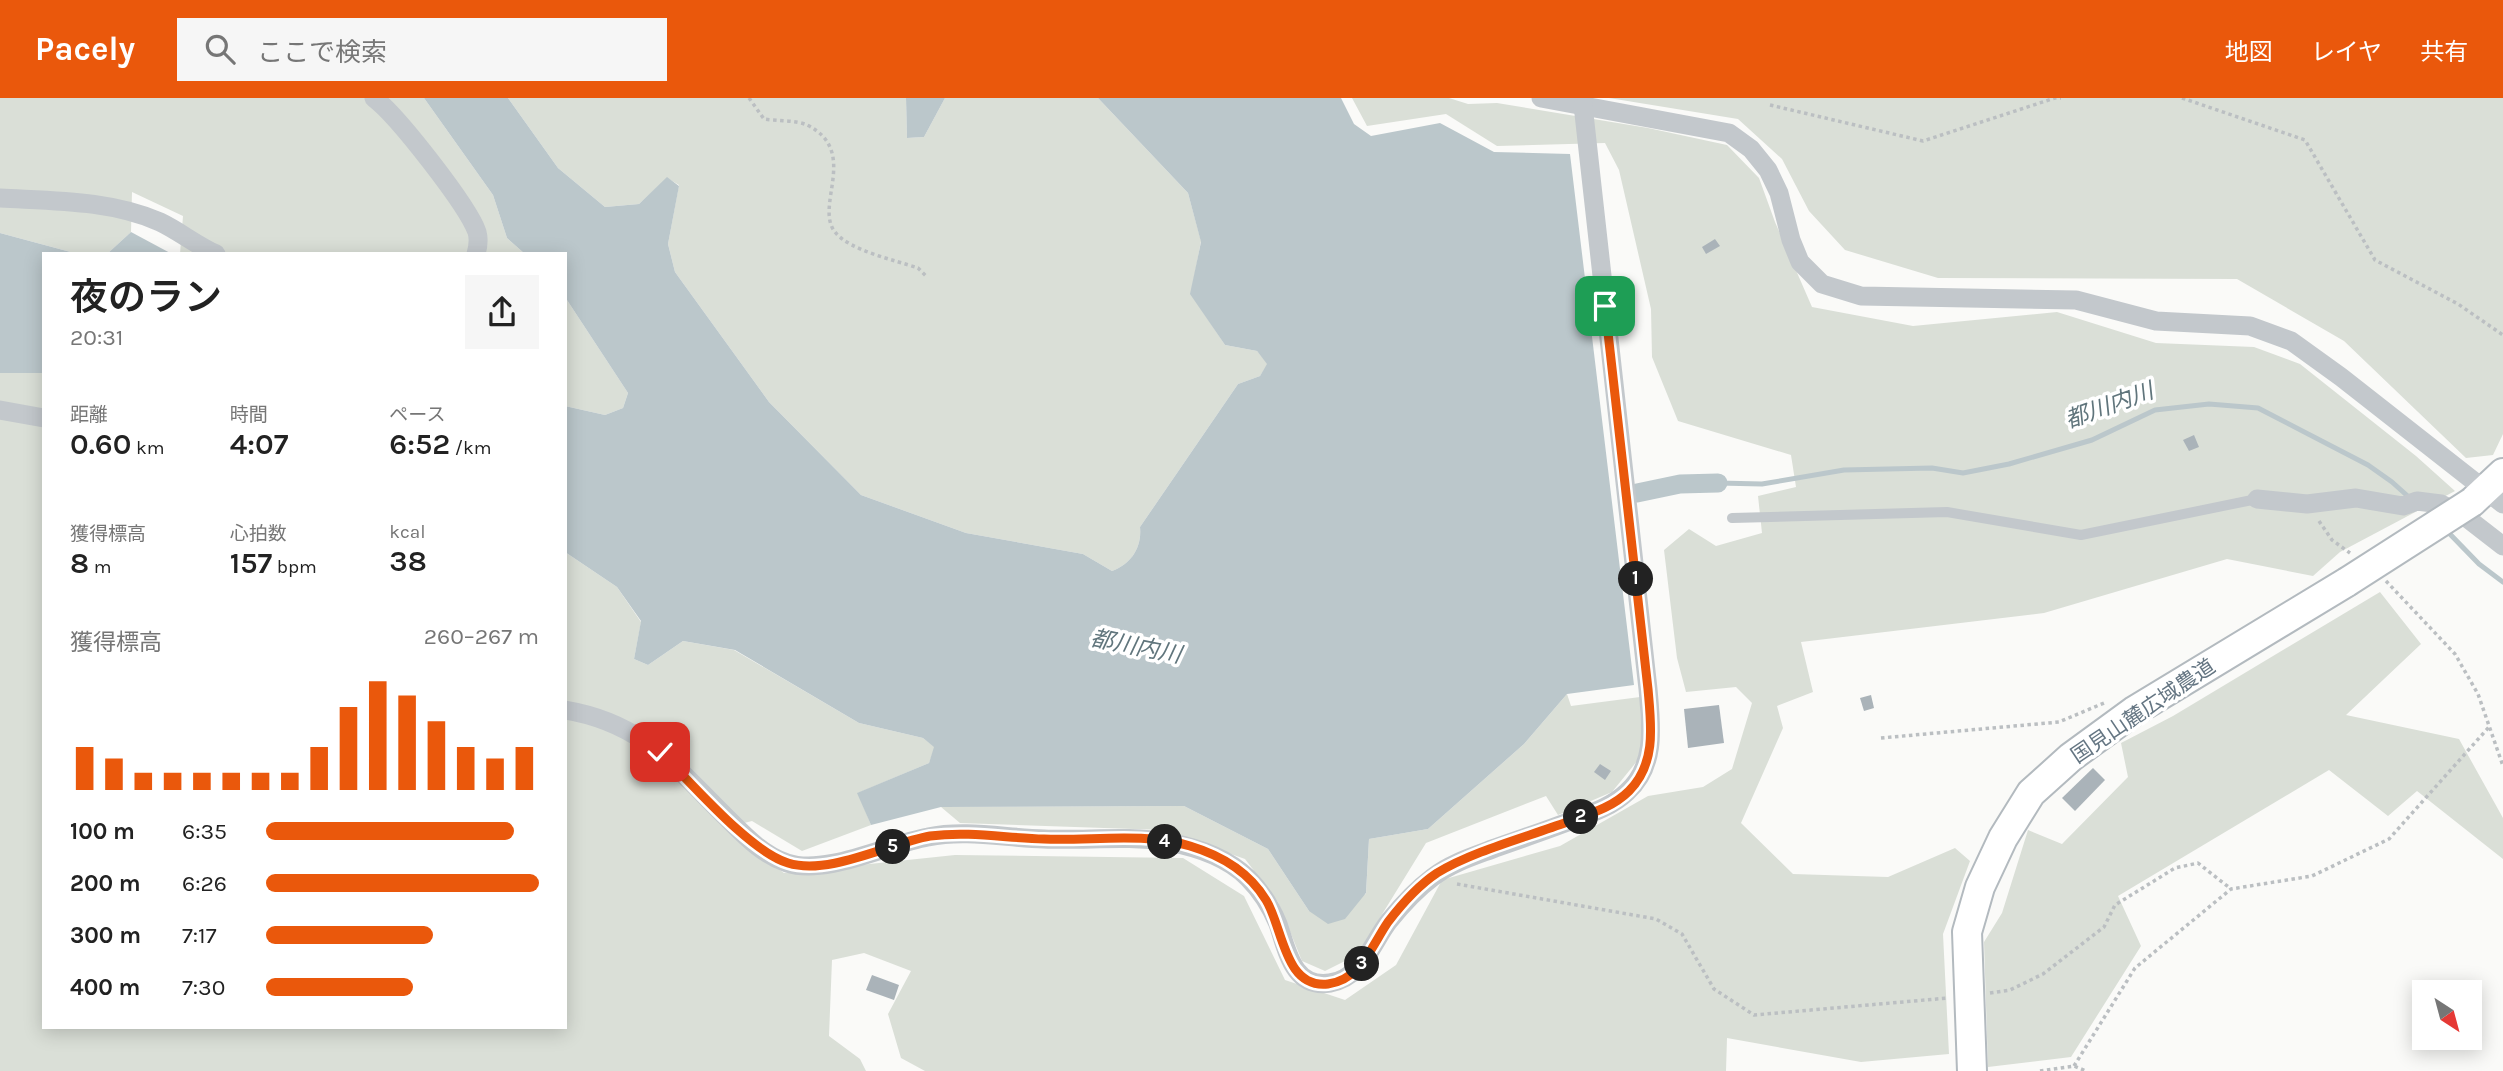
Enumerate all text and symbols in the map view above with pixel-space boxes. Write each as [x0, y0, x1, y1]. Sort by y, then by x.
search box [177, 18, 667, 81]
text: Pacely [35, 30, 135, 68]
icon: search [201, 30, 239, 68]
text: ここで検索 [257, 37, 387, 68]
text: 地図 [2225, 38, 2273, 66]
text: レイヤ [2311, 38, 2382, 66]
text: 共有 [2420, 38, 2468, 66]
text: 夜のラン [70, 275, 222, 320]
button: share [465, 275, 539, 349]
pin [1575, 276, 1635, 336]
icon: arrive [1586, 287, 1624, 325]
text: 20:31 [70, 324, 123, 351]
water label: 都川内川 [2061, 376, 2160, 434]
text: 距離 [70, 404, 108, 426]
text: 時間 [230, 404, 268, 426]
text: ペース [389, 404, 445, 426]
text: 0.60 [70, 426, 131, 462]
text: 4:07 [230, 426, 288, 462]
text: 6:52 [389, 426, 450, 462]
text: km [131, 437, 164, 459]
text: /km [450, 437, 491, 459]
text: kcal [389, 521, 426, 543]
text: 獲得標高 [70, 523, 146, 545]
text: 心拍数 [230, 523, 287, 545]
text: 38 [389, 543, 427, 579]
text: 8 [70, 545, 89, 581]
text: 157 [230, 545, 272, 581]
text: m [89, 556, 111, 578]
text: bpm [272, 556, 317, 578]
pin: 1 [1618, 561, 1654, 596]
text: 1 [1632, 567, 1639, 589]
text: 260–267 m [424, 623, 539, 650]
water label: 都川内川 [1088, 624, 1187, 669]
text: 獲得標高 [70, 629, 162, 656]
street label: 国見山麓広域農道 [2067, 654, 2219, 768]
pin [630, 722, 690, 782]
icon: check [641, 733, 679, 771]
pin: 2 [1564, 800, 1598, 834]
text: 2 [1575, 805, 1586, 827]
text: 100 m [70, 818, 135, 845]
text: 6:35 [182, 818, 227, 845]
pin: 4 [1148, 824, 1182, 860]
pin: 5 [876, 830, 910, 864]
text: 4 [1159, 830, 1170, 852]
text: 5 [887, 835, 898, 857]
text: 200 m [70, 870, 141, 897]
text: 6:26 [182, 870, 227, 897]
text: 300 m [70, 922, 141, 949]
text: 7:17 [182, 922, 217, 949]
pin: 3 [1344, 946, 1380, 982]
text: 3 [1356, 952, 1367, 974]
text: 400 m [70, 974, 140, 1001]
text: 7:30 [182, 974, 225, 1001]
north arrow [2412, 980, 2482, 1050]
map controls [2412, 980, 2482, 1050]

